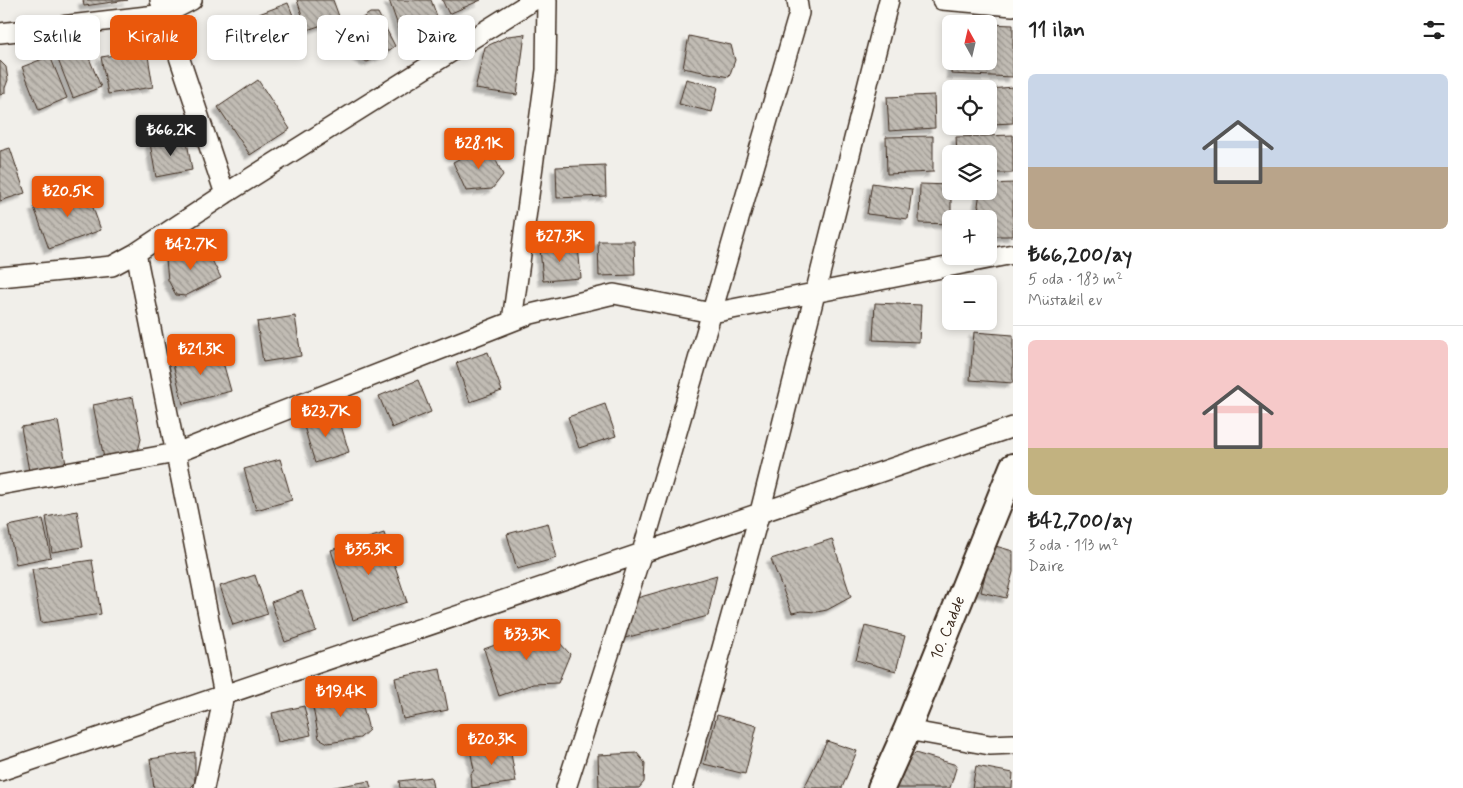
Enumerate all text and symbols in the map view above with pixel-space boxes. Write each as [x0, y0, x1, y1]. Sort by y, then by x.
chip: Satılık [15, 15, 100, 60]
chip: Kiralık [110, 15, 197, 60]
chip: Filtreler [207, 15, 307, 60]
chip: Yeni [317, 15, 388, 60]
chip: Daire [398, 15, 475, 60]
north arrow [942, 15, 998, 70]
map controls [942, 15, 997, 330]
text: 11 ilan [1028, 16, 1085, 44]
icon: filters [1420, 16, 1448, 44]
button: locate [942, 80, 997, 135]
icon: home [1193, 107, 1283, 197]
pin: ₺66.2K [130, 114, 212, 157]
text: ₺66.2K [147, 120, 195, 141]
pin: ₺28.1K [438, 128, 520, 170]
text: ₺28.1K [455, 133, 503, 154]
button: layers [942, 145, 997, 200]
pin: ₺20.5K [27, 176, 109, 218]
text: ₺20.5K [43, 181, 93, 202]
button: + [942, 210, 997, 265]
pin: ₺27.3K [519, 220, 601, 263]
text: ₺27.3K [537, 226, 583, 247]
pin: ₺42.7K [150, 228, 232, 271]
text: ₺42.7K [165, 234, 217, 255]
text: ₺66,200/ay [1028, 241, 1132, 269]
text: 5 oda · 183 m² [1028, 269, 1123, 290]
button: − [942, 275, 997, 330]
text: Müstakil ev [1028, 290, 1102, 311]
pin: ₺21.3K [160, 334, 242, 376]
text: ₺21.3K [178, 339, 224, 360]
icon: home [1193, 372, 1283, 462]
pin: ₺23.7K [285, 396, 367, 438]
text: ₺23.7K [302, 401, 350, 422]
text: ₺42,700/ay [1028, 507, 1132, 535]
pin: ₺35.3K [328, 534, 410, 576]
text: 3 oda · 113 m² [1028, 535, 1119, 556]
text: ₺35.3K [346, 539, 392, 560]
text: Daire [1028, 556, 1064, 577]
street label: 10. Cadde [926, 593, 970, 663]
pin: ₺33.3K [486, 618, 568, 661]
text: ₺33.3K [505, 624, 550, 645]
pin: ₺19.4K [300, 676, 382, 718]
text: ₺19.4K [316, 681, 366, 702]
pin: ₺20.3K [451, 724, 533, 766]
text: ₺20.3K [468, 729, 516, 750]

